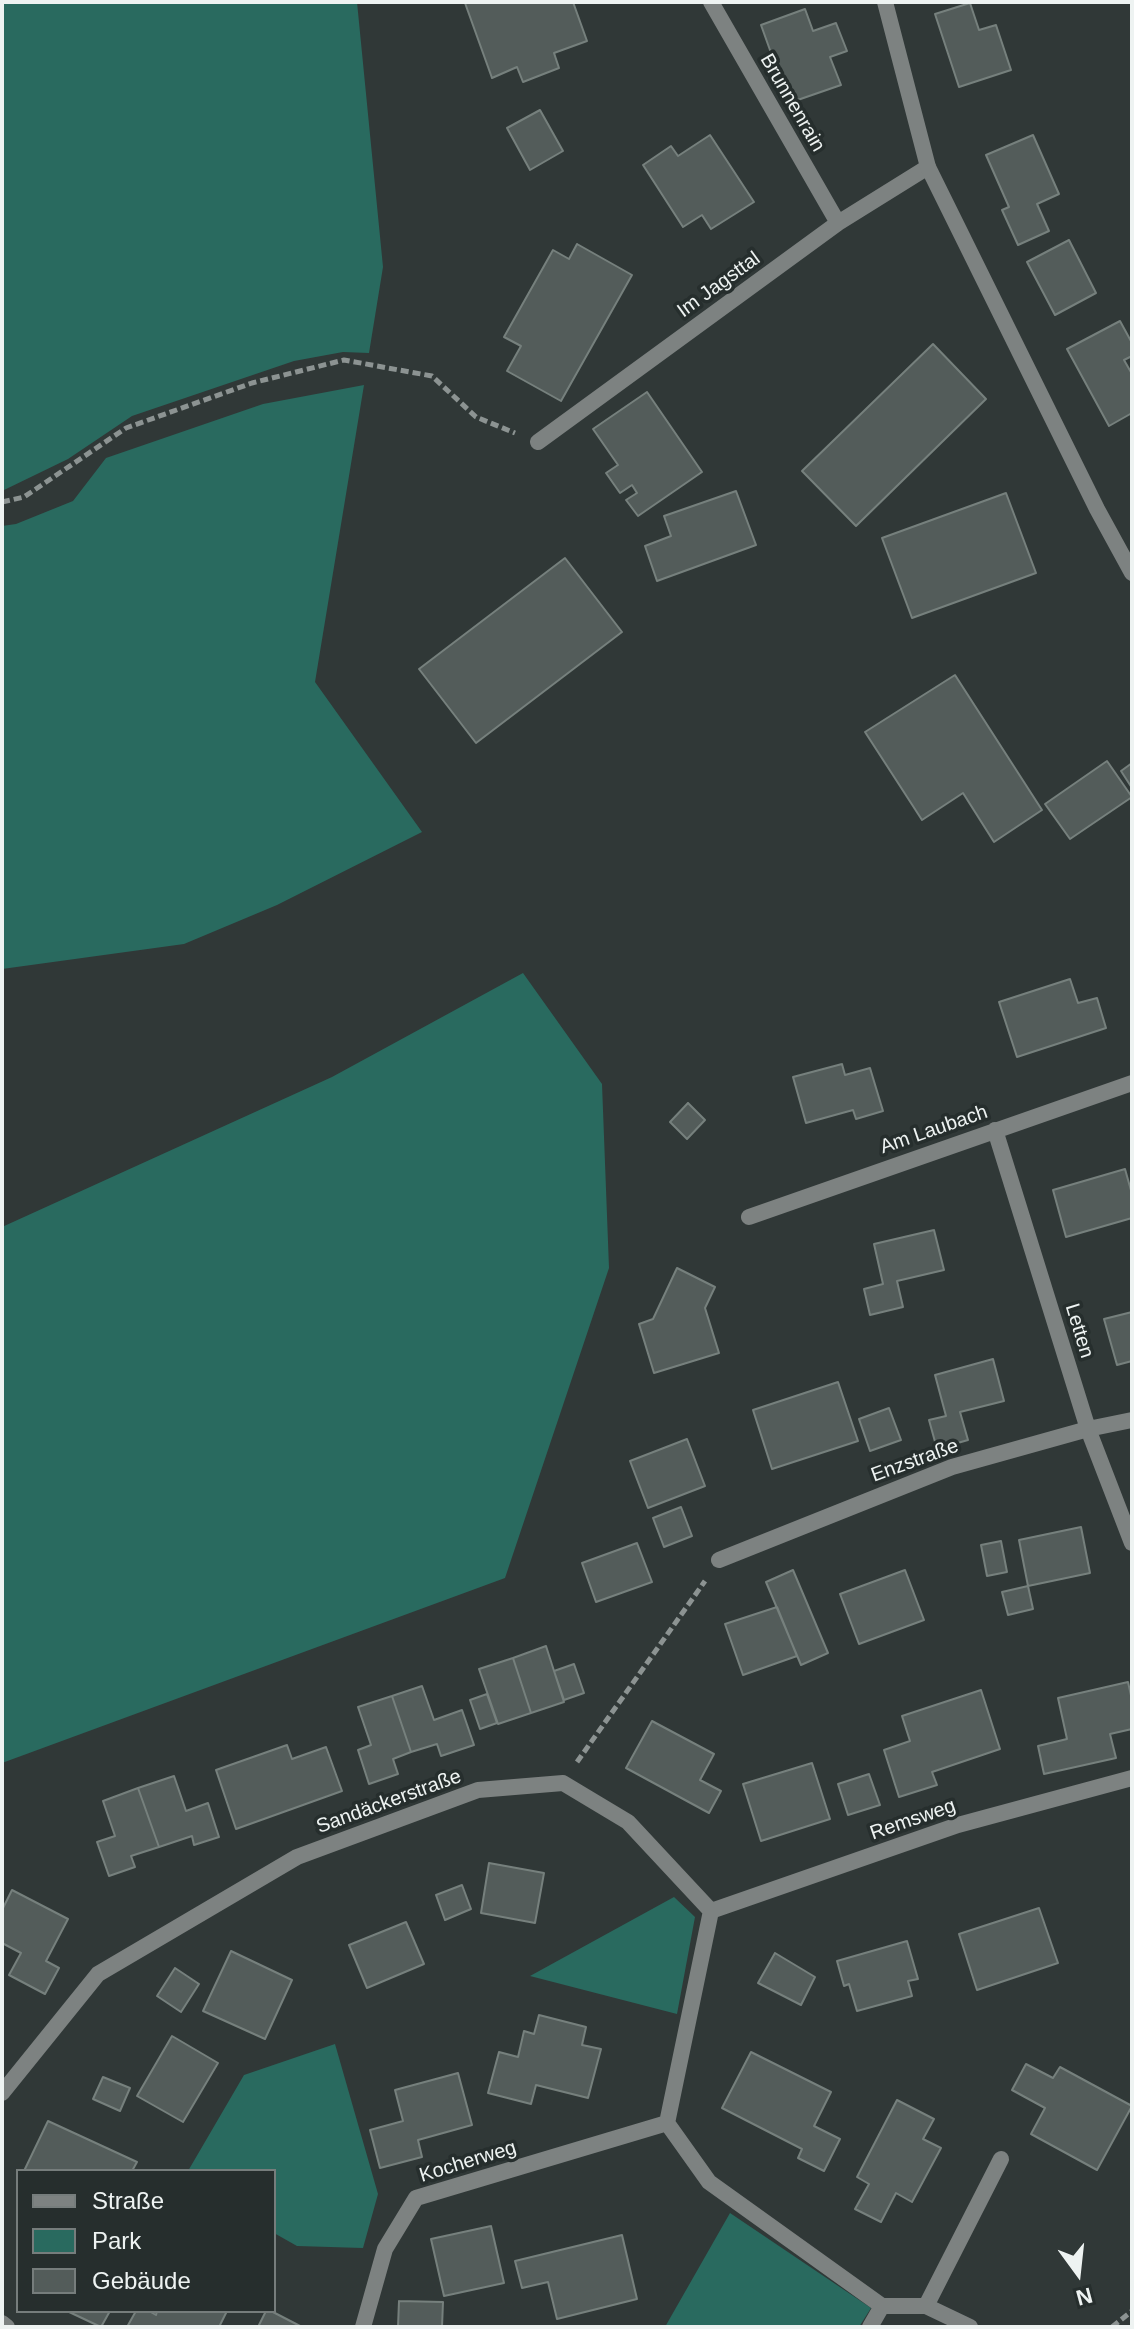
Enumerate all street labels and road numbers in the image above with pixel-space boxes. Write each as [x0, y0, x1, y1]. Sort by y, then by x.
street label: Brunnenrain [754, 50, 830, 156]
street label: Im Jagsttal [673, 247, 765, 323]
street label: Am Laubach [877, 1100, 991, 1160]
street label: Letten [1059, 1301, 1099, 1361]
street label: Enzstraße [868, 1434, 962, 1488]
street label: Sandäckerstraße [313, 1765, 465, 1839]
street label: Remsweg [867, 1794, 959, 1846]
street label: Kocherweg [417, 2136, 519, 2188]

